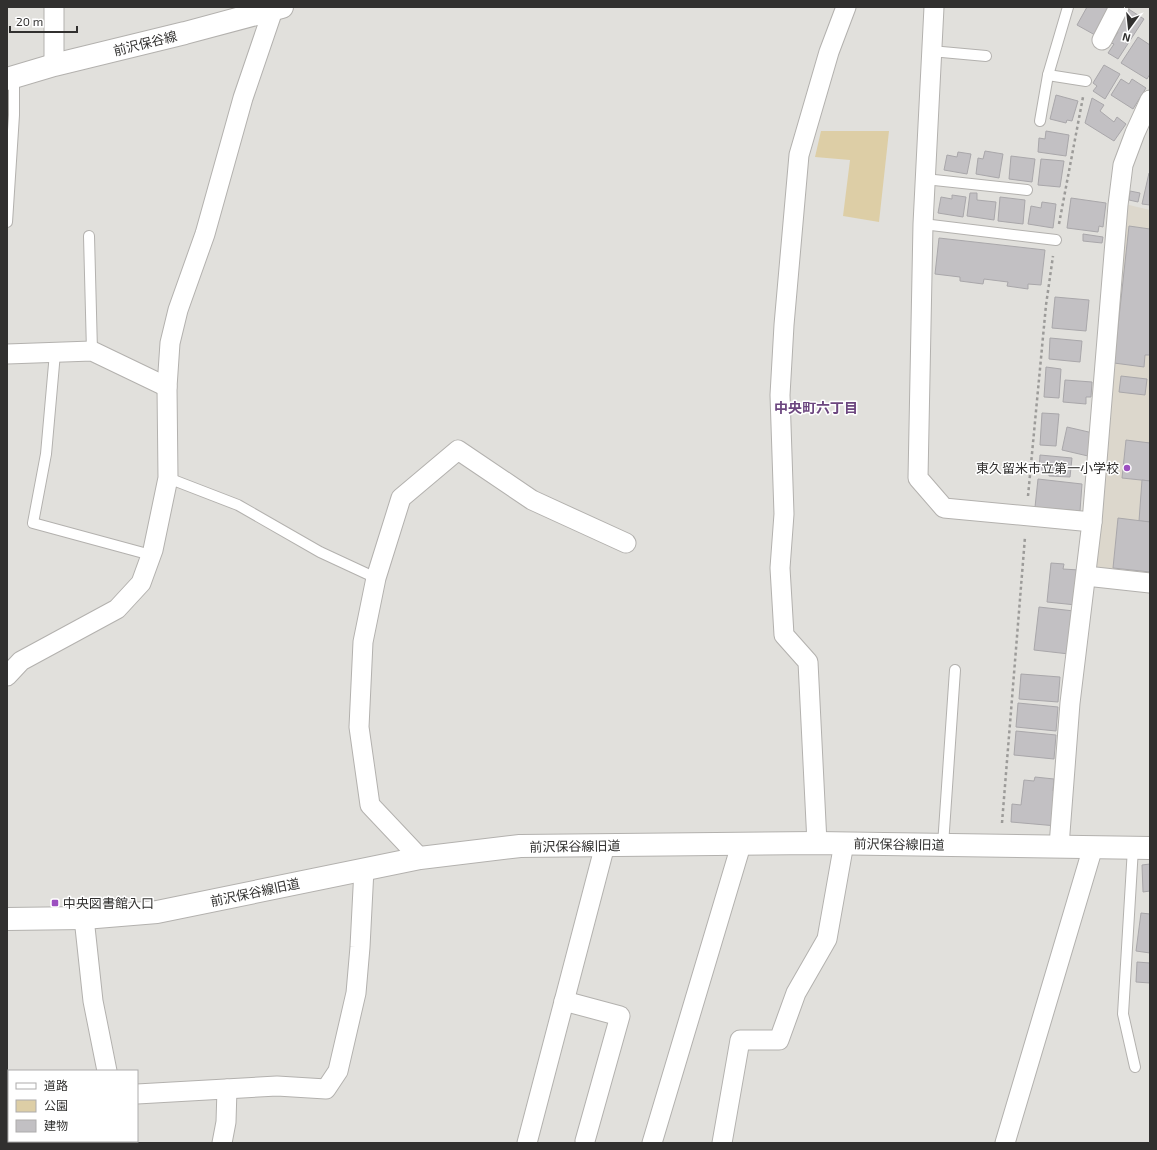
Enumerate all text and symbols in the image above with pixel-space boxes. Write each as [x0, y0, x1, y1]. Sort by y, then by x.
scale bar [10, 8, 77, 34]
north arrow [1109, 8, 1149, 48]
text: 20 m [16, 14, 43, 28]
street label: 前沢保谷線 [112, 27, 178, 59]
text: N [1121, 31, 1132, 45]
district label: 中央町六丁目 [774, 399, 858, 416]
place label: 東久留米市立第一小学校 [976, 460, 1119, 476]
marker: 東久留米市立第一小学校 [1122, 463, 1132, 473]
street label: 前沢保谷線旧道 [853, 835, 945, 853]
street label: 前沢保谷線旧道 [529, 837, 621, 855]
street label: 前沢保谷線旧道 [209, 875, 301, 909]
place label: 中央図書館入口 [63, 895, 154, 911]
marker: 中央図書館入口 [50, 898, 60, 908]
legend [8, 1070, 138, 1142]
text: 道路 [44, 1078, 68, 1092]
text: 公園 [44, 1098, 68, 1112]
text: 建物 [44, 1118, 68, 1132]

